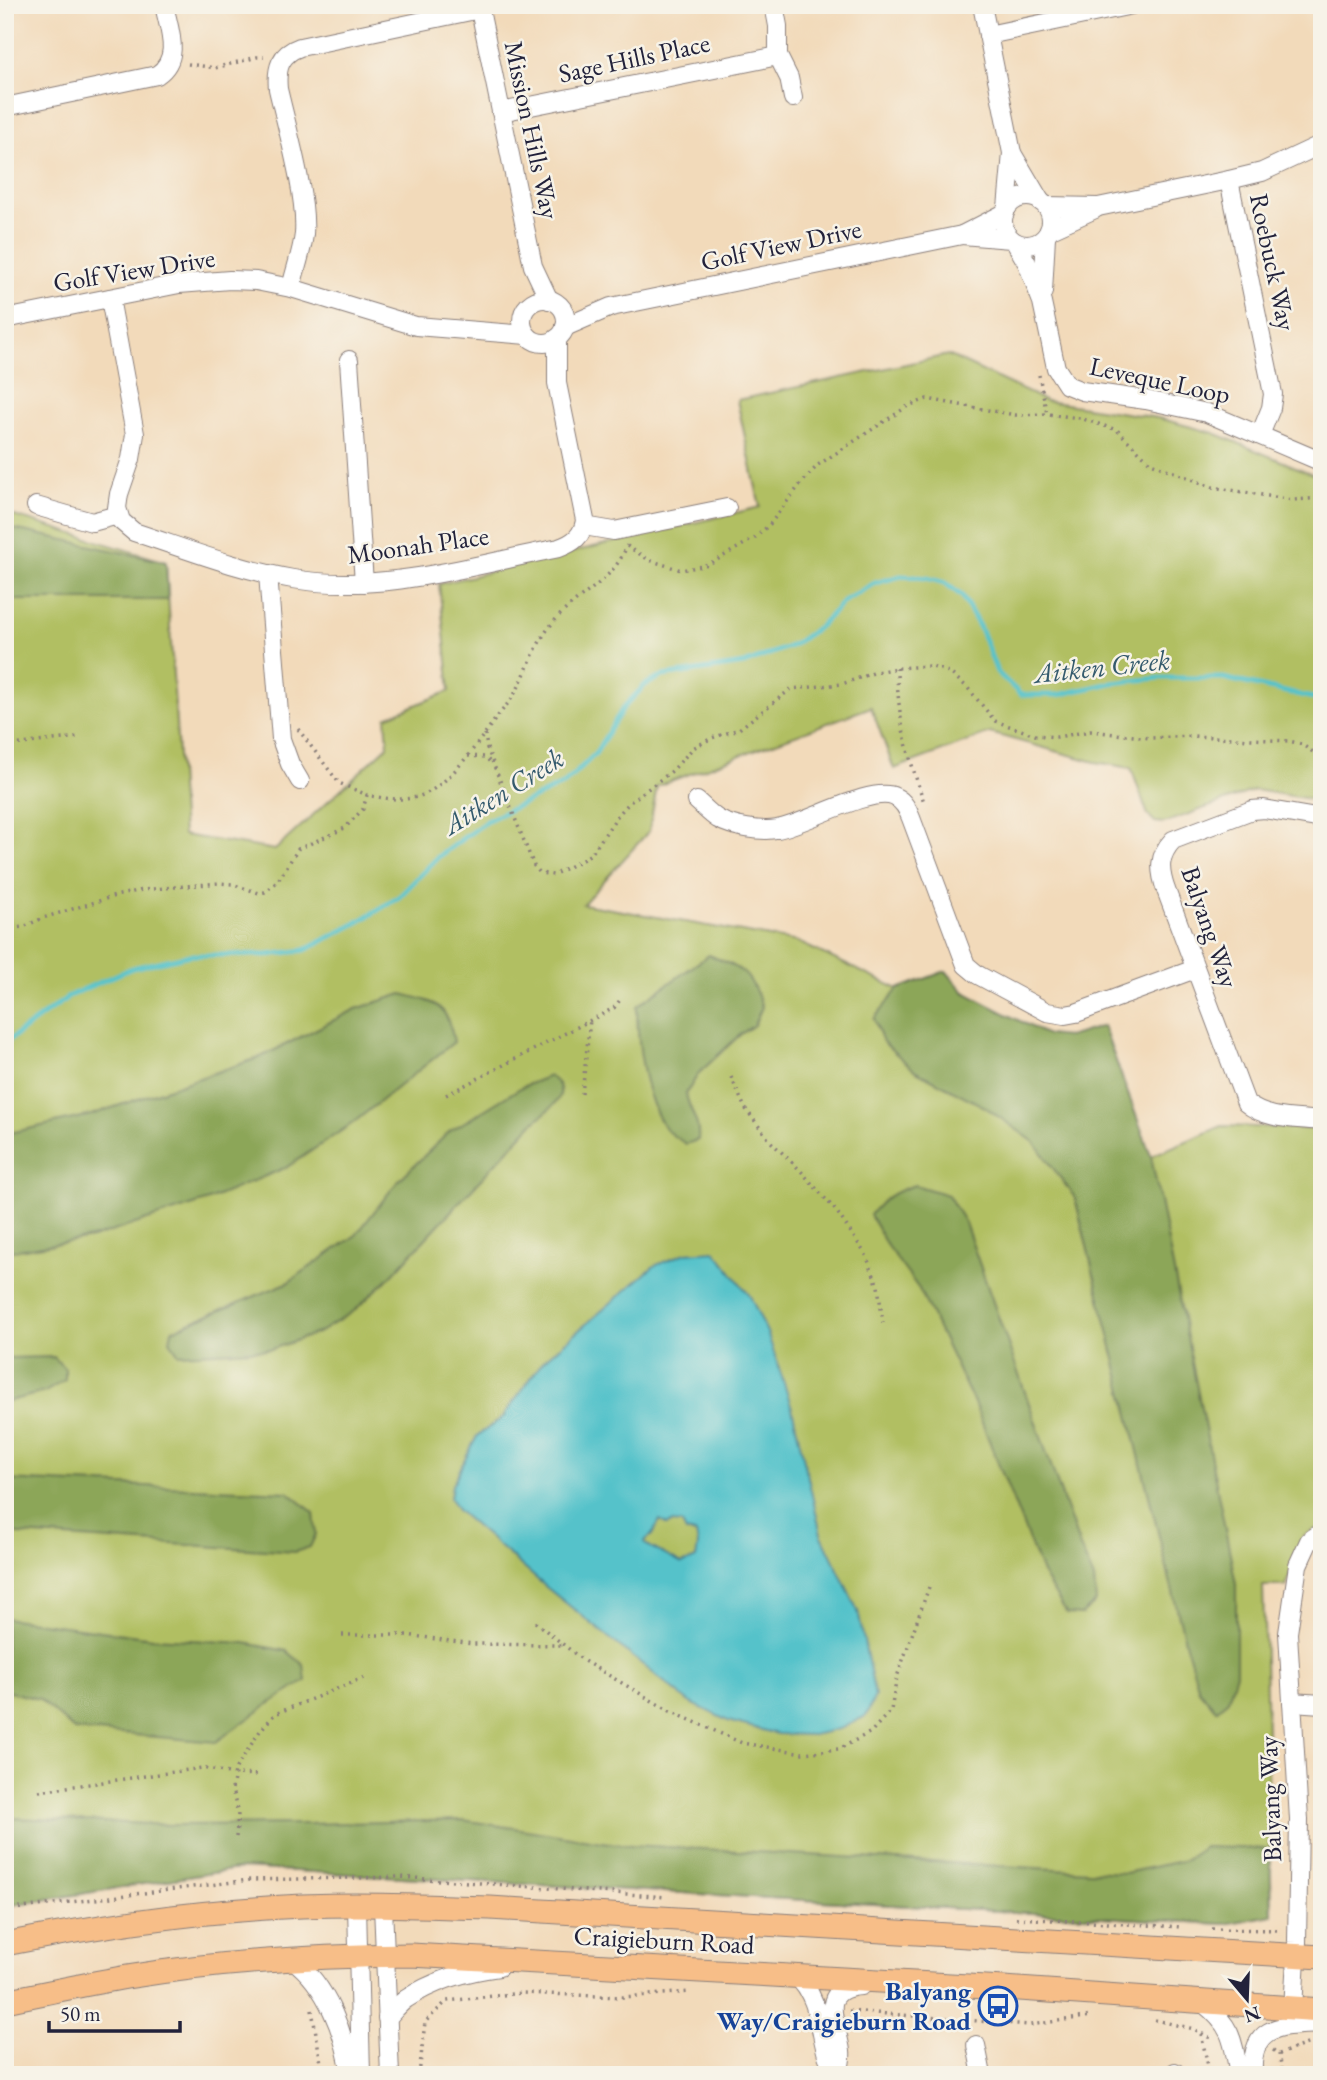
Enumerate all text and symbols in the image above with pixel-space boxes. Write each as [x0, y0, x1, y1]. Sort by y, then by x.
street label: Sage Hills Place [555, 25, 713, 91]
street label: Mission Hills Way [497, 38, 568, 223]
street label: Roebuck Way [1242, 190, 1304, 334]
street label: Golf View Drive [698, 211, 864, 279]
street label: Golf View Drive [51, 240, 217, 300]
street label: Leveque Loop [1087, 349, 1233, 411]
street label: Moonah Place [345, 518, 491, 572]
water label: Aitken Creek [1030, 641, 1172, 691]
water label: Aitken Creek [434, 739, 571, 843]
street label: Balyang Way [1173, 862, 1247, 993]
street label: Balyang Way [1251, 1735, 1289, 1863]
street label: Craigieburn Road [573, 1918, 756, 1962]
north arrow [1212, 1965, 1282, 2035]
place label: Balyang Way/Craigieburn Road [717, 1974, 972, 2038]
bus stop icon: Balyang Way/Craigieburn Road [977, 1985, 1019, 2027]
scale bar [49, 1989, 180, 2033]
text: 50 m [60, 2000, 101, 2027]
text: N [1240, 2000, 1264, 2029]

